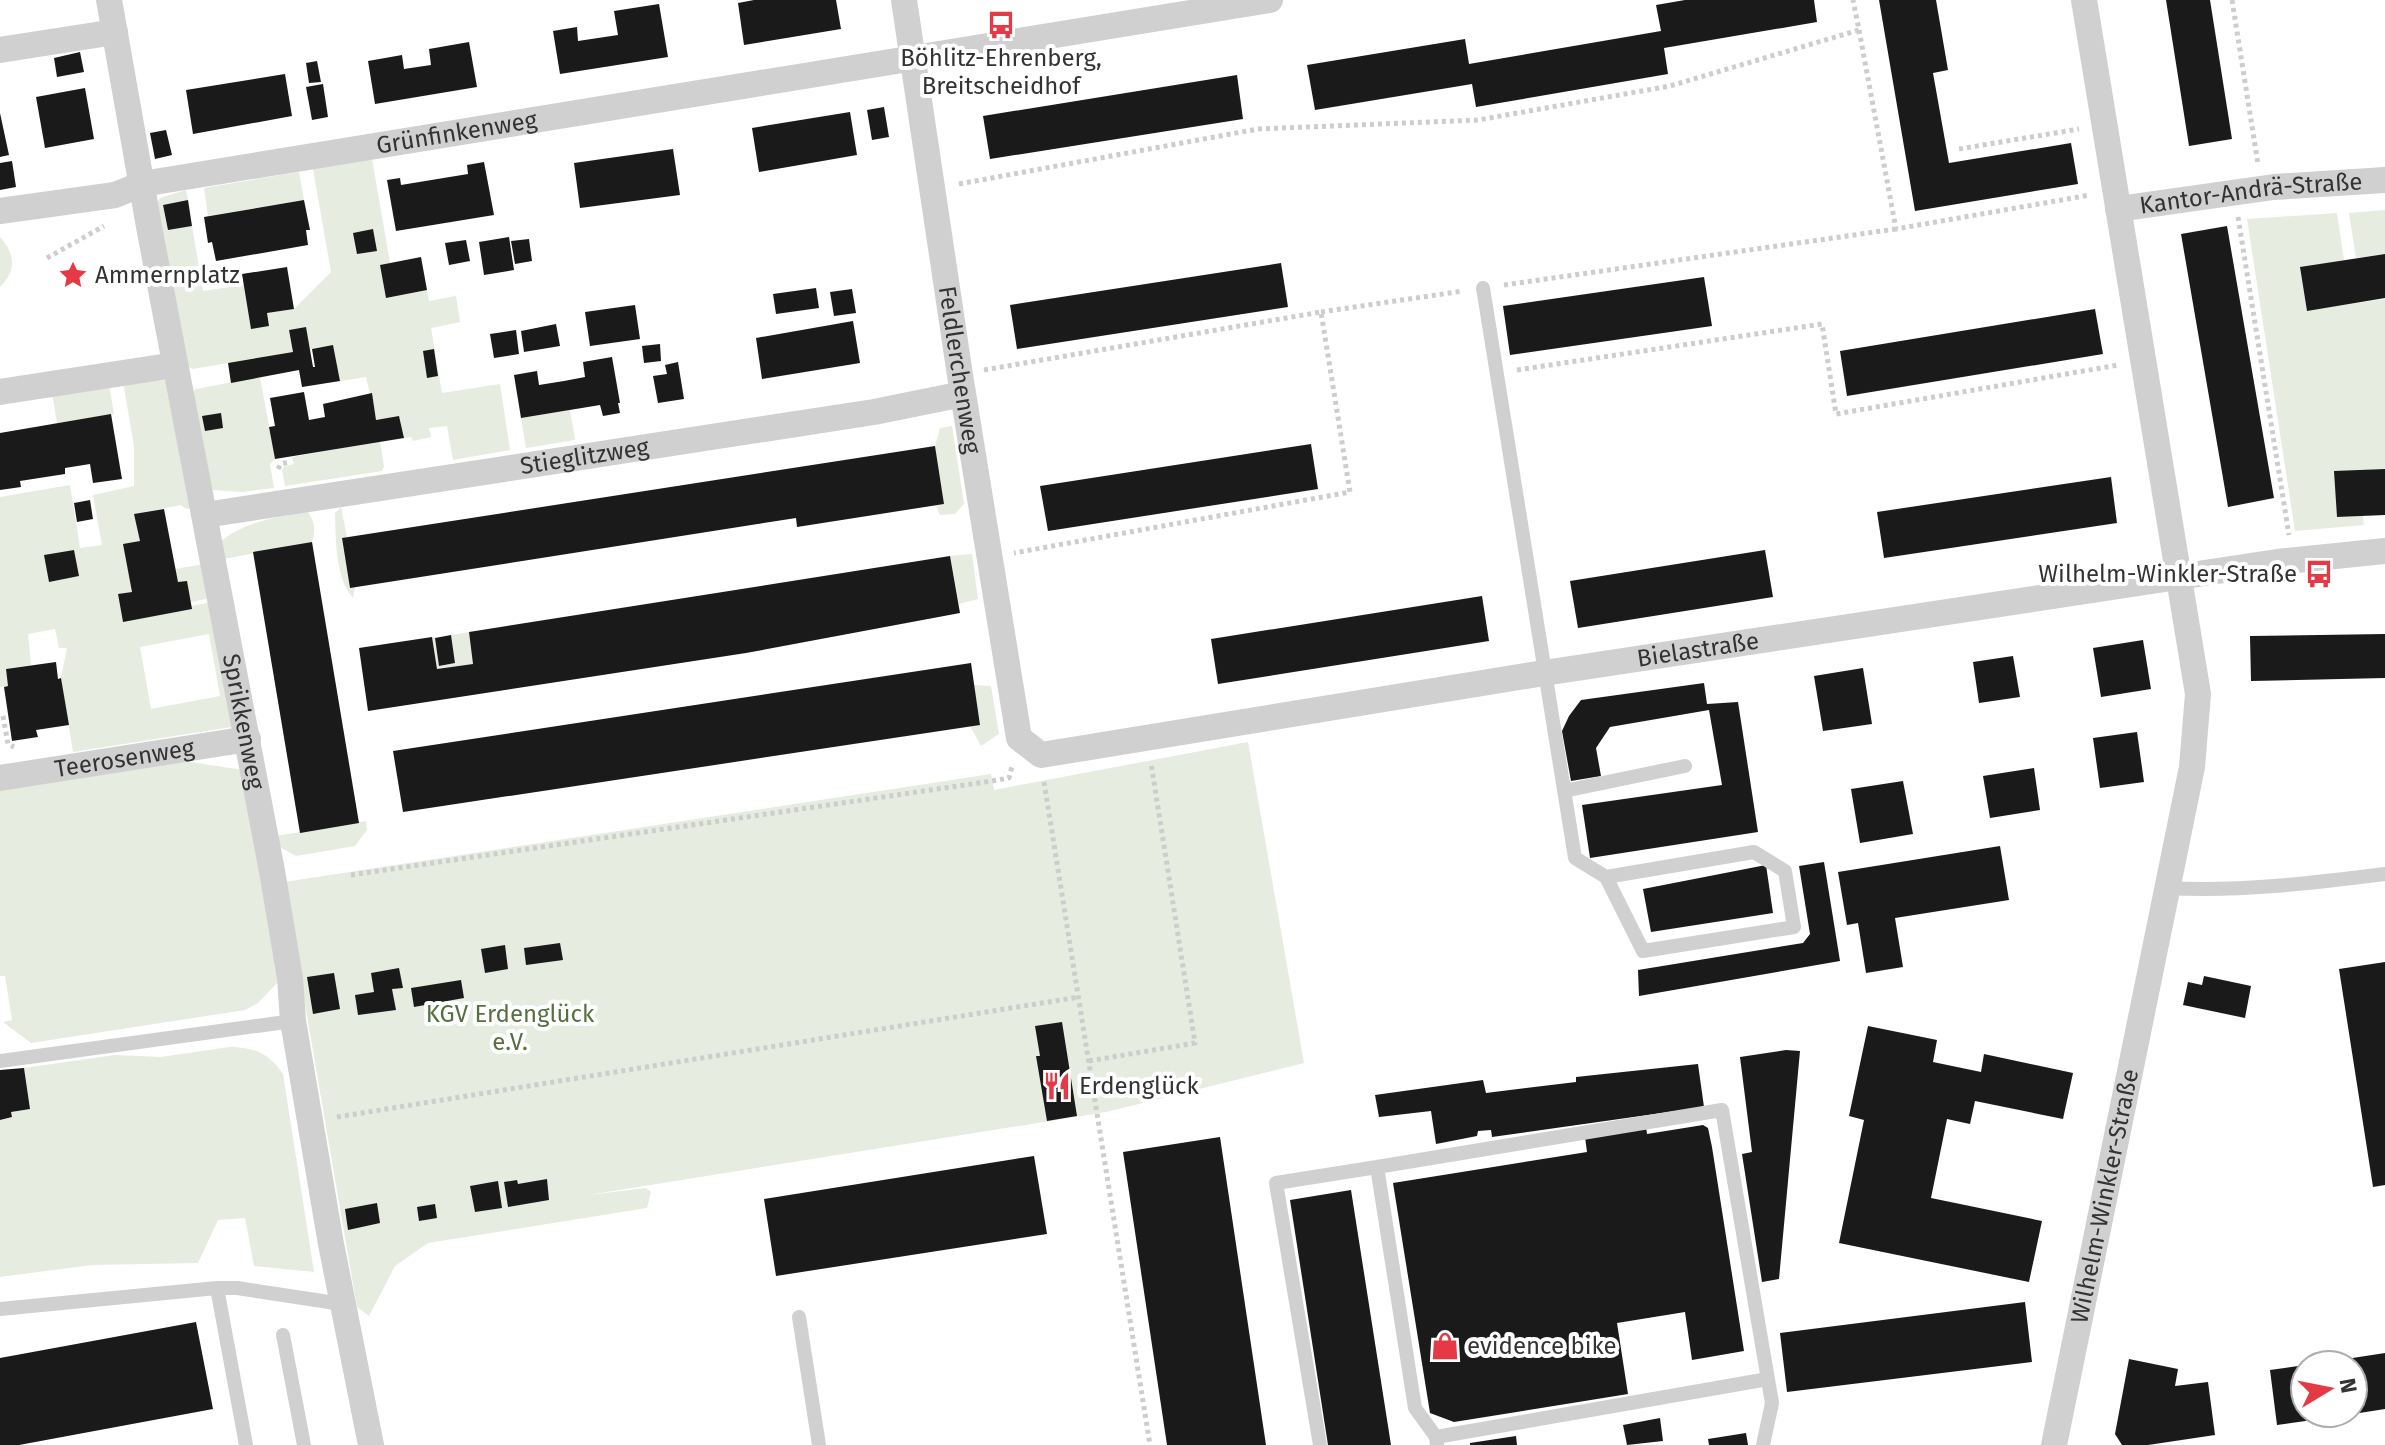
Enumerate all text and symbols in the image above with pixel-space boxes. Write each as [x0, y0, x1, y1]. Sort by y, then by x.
bus stop icon: Böhlitz-Ehrenberg, Breitscheidhof [986, 10, 1016, 40]
place label: Böhlitz-Ehrenberg, Breitscheidhof [900, 44, 1102, 100]
street label: Grünfinkenweg [374, 106, 539, 160]
street label: Kantor-Andrä-Straße [2138, 167, 2363, 220]
place icon: Ammernplatz [58, 260, 88, 290]
place label: Ammernplatz [95, 261, 240, 289]
street label: Feldlerchenweg [933, 284, 987, 456]
street label: Stieglitzweg [518, 433, 651, 480]
bus stop icon: Wilhelm-Winkler-Straße [2304, 559, 2334, 589]
place label: Wilhelm-Winkler-Straße [2038, 560, 2297, 588]
street label: Bielastraße [1635, 627, 1761, 673]
street label: Sprikkenweg [217, 651, 270, 792]
street label: Teerosenweg [53, 734, 197, 783]
park label: KGV Erdenglück e.V. [426, 1000, 595, 1056]
street label: Wilhelm-Winkler-Straße [2065, 1066, 2144, 1326]
restaurant icon: Erdenglück [1042, 1071, 1072, 1101]
place label: Erdenglück [1079, 1072, 1200, 1100]
shop icon: evidence bike [1430, 1331, 1460, 1361]
place label: evidence bike [1467, 1332, 1617, 1360]
north arrow [2289, 1349, 2369, 1429]
text: N [2334, 1376, 2363, 1395]

